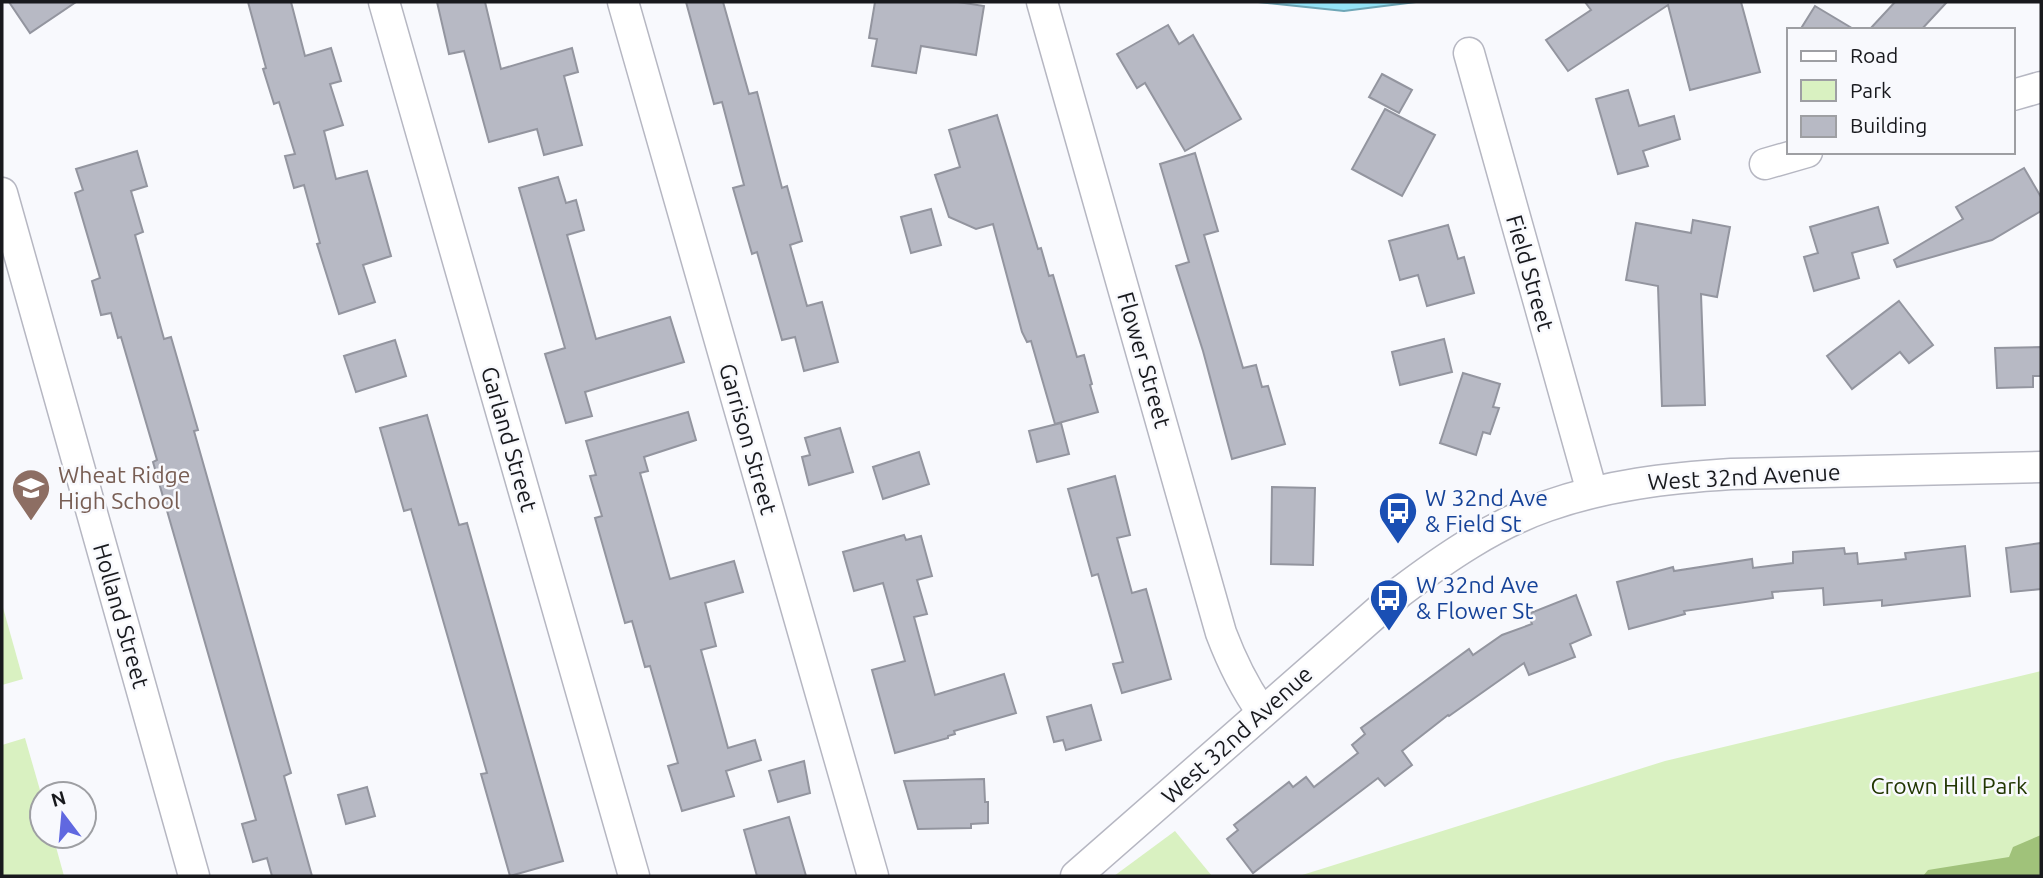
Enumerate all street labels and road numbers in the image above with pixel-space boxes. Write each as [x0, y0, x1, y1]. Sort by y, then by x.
street label: Field Street [1502, 212, 1559, 334]
street label: Flower Street [1113, 289, 1176, 431]
street label: Garrison Street [715, 360, 782, 517]
street label: Garland Street [477, 363, 542, 514]
street label: West 32nd Avenue [1647, 459, 1841, 494]
street label: Holland Street [89, 541, 154, 691]
street label: West 32nd Avenue [1157, 661, 1317, 809]

